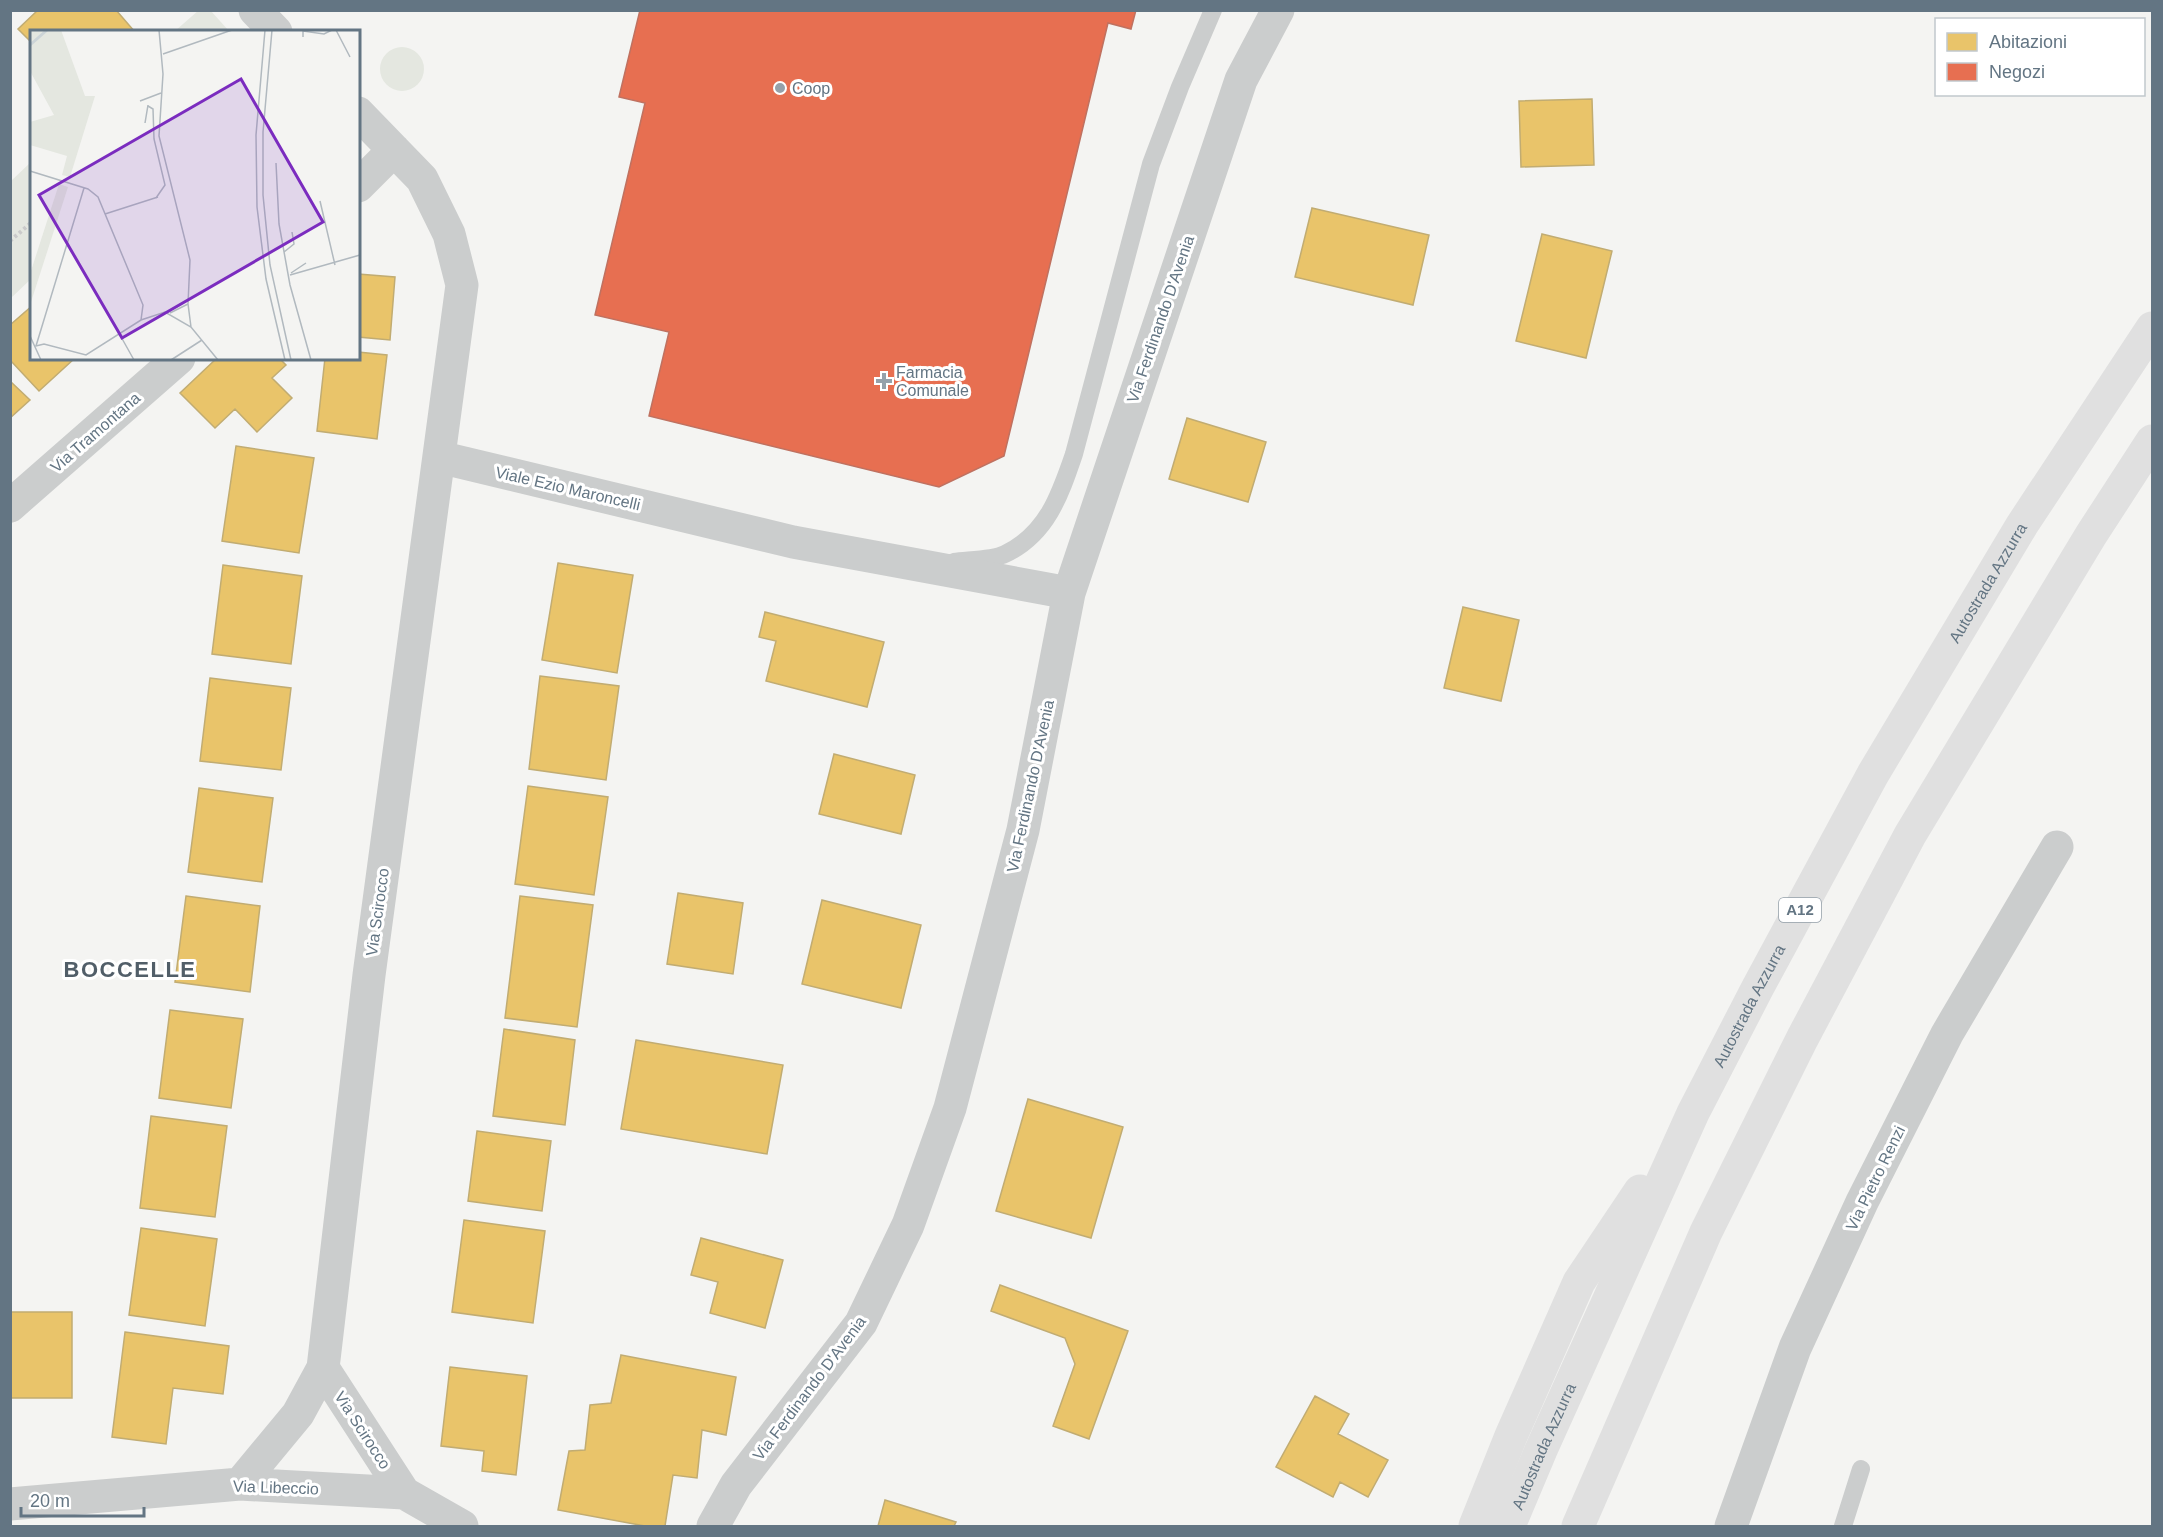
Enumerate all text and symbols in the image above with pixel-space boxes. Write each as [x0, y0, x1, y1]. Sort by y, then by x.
legend [1935, 18, 2145, 96]
inset map [30, 30, 360, 360]
text: Abitazioni [1989, 32, 2067, 52]
text: Negozi [1989, 62, 2045, 82]
place label: Coop [792, 80, 830, 97]
marker: Coop [773, 81, 787, 95]
street label: Via Ferdinando D'Avenia [1124, 233, 1197, 405]
place label: Farmacia Comunale [896, 364, 969, 399]
marker: Farmacia Comunale [877, 374, 891, 388]
street label: Via Tramontana [47, 389, 143, 476]
street label: Viale Ezio Maroncelli [494, 464, 642, 513]
street label: Autostrada Azzurra [1946, 520, 2030, 646]
street label: Via Ferdinando D'Avenia [1004, 698, 1057, 874]
street label: Via Scirocco [363, 867, 392, 957]
road number: A12 [1779, 898, 1821, 922]
street label: Autostrada Azzurra [1710, 942, 1788, 1070]
district label: BOCCELLE [64, 957, 197, 982]
street label: Via Pietro Renzi [1843, 1123, 1908, 1233]
street label: Via Ferdinando D'Avenia [750, 1313, 869, 1464]
street label: Autostrada Azzurra [1509, 1380, 1579, 1512]
street label: Via Scirocco [331, 1388, 394, 1472]
street label: Via Libeccio [233, 1478, 319, 1497]
scale bar [21, 1480, 144, 1518]
text: 20 m [30, 1491, 70, 1511]

